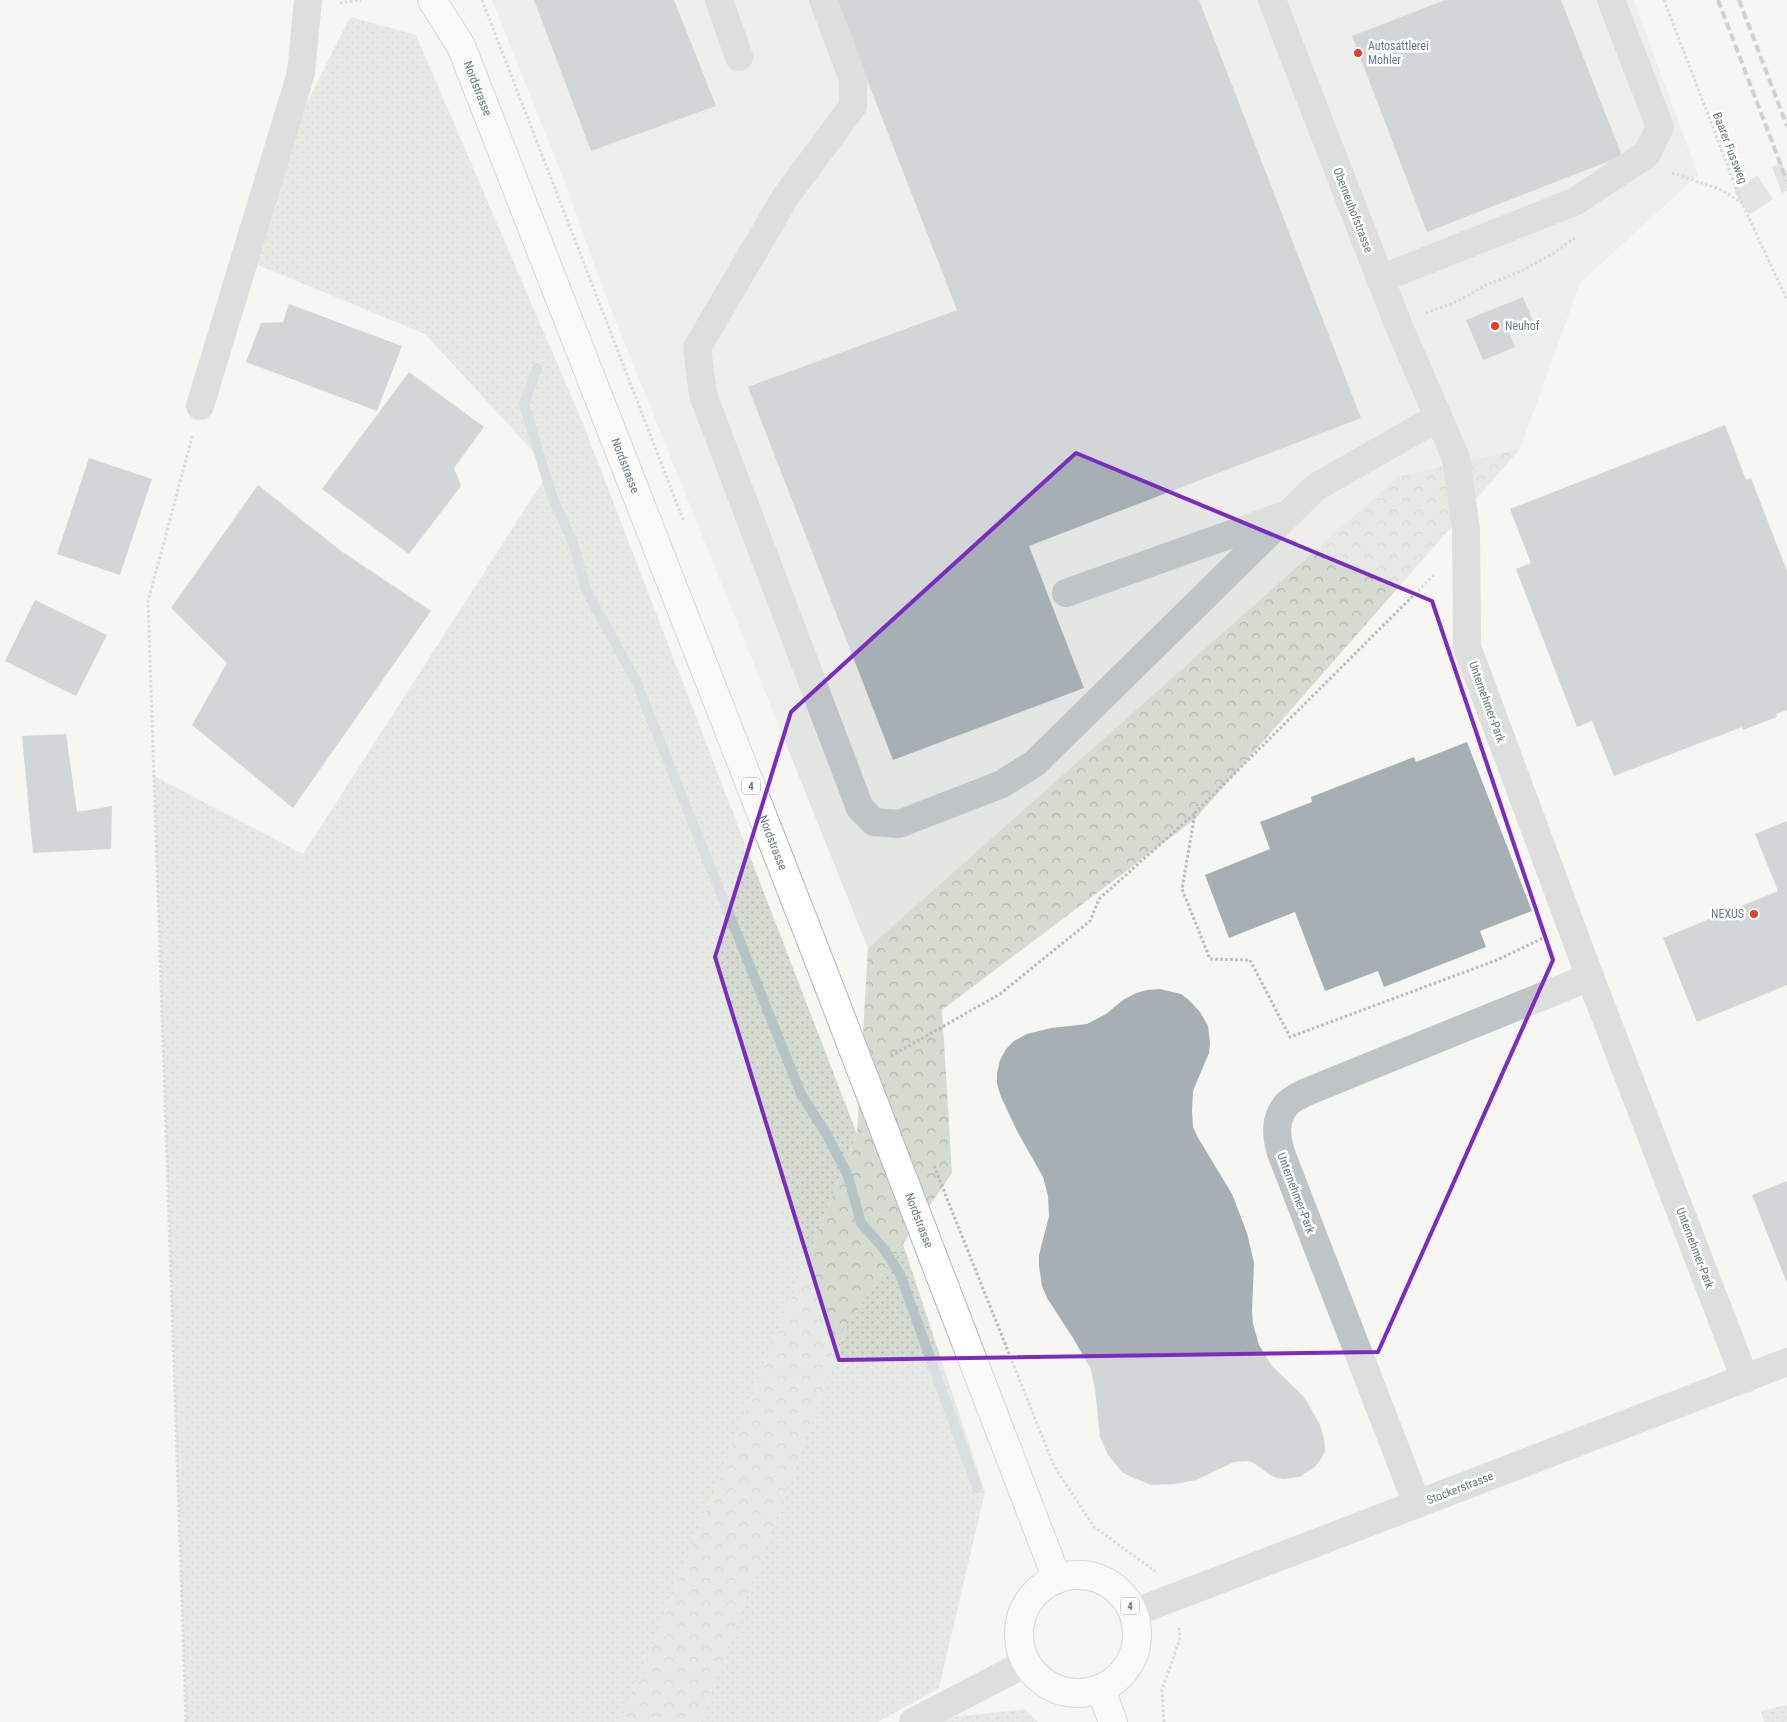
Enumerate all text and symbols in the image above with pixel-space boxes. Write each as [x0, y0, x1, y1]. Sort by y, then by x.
place label: Autosattlerei Mohler [1368, 39, 1429, 67]
marker: Autosattlerei Mohler [1352, 47, 1364, 59]
street label: Nordstrasse [461, 59, 495, 118]
street label: Baarer Fussweg [1710, 110, 1750, 186]
street label: Oberneuhofstrasse [1330, 165, 1376, 255]
place label: Neuhof [1505, 319, 1540, 333]
marker: Neuhof [1489, 320, 1501, 332]
street label: Nordstrasse [608, 436, 642, 495]
street label: Unternehmer-Park [1466, 660, 1508, 745]
road number: 4 [742, 778, 760, 794]
street label: Nordstrasse [756, 813, 790, 873]
place label: NEXUS [1711, 907, 1744, 921]
marker: NEXUS [1748, 908, 1760, 920]
street label: Unternehmer-Park [1274, 1151, 1318, 1236]
street label: Nordstrasse [902, 1191, 936, 1250]
street label: Unternehmer-Park [1673, 1206, 1717, 1291]
street label: Stockerstrasse [1425, 1469, 1496, 1507]
road number: 4 [1121, 1598, 1139, 1614]

